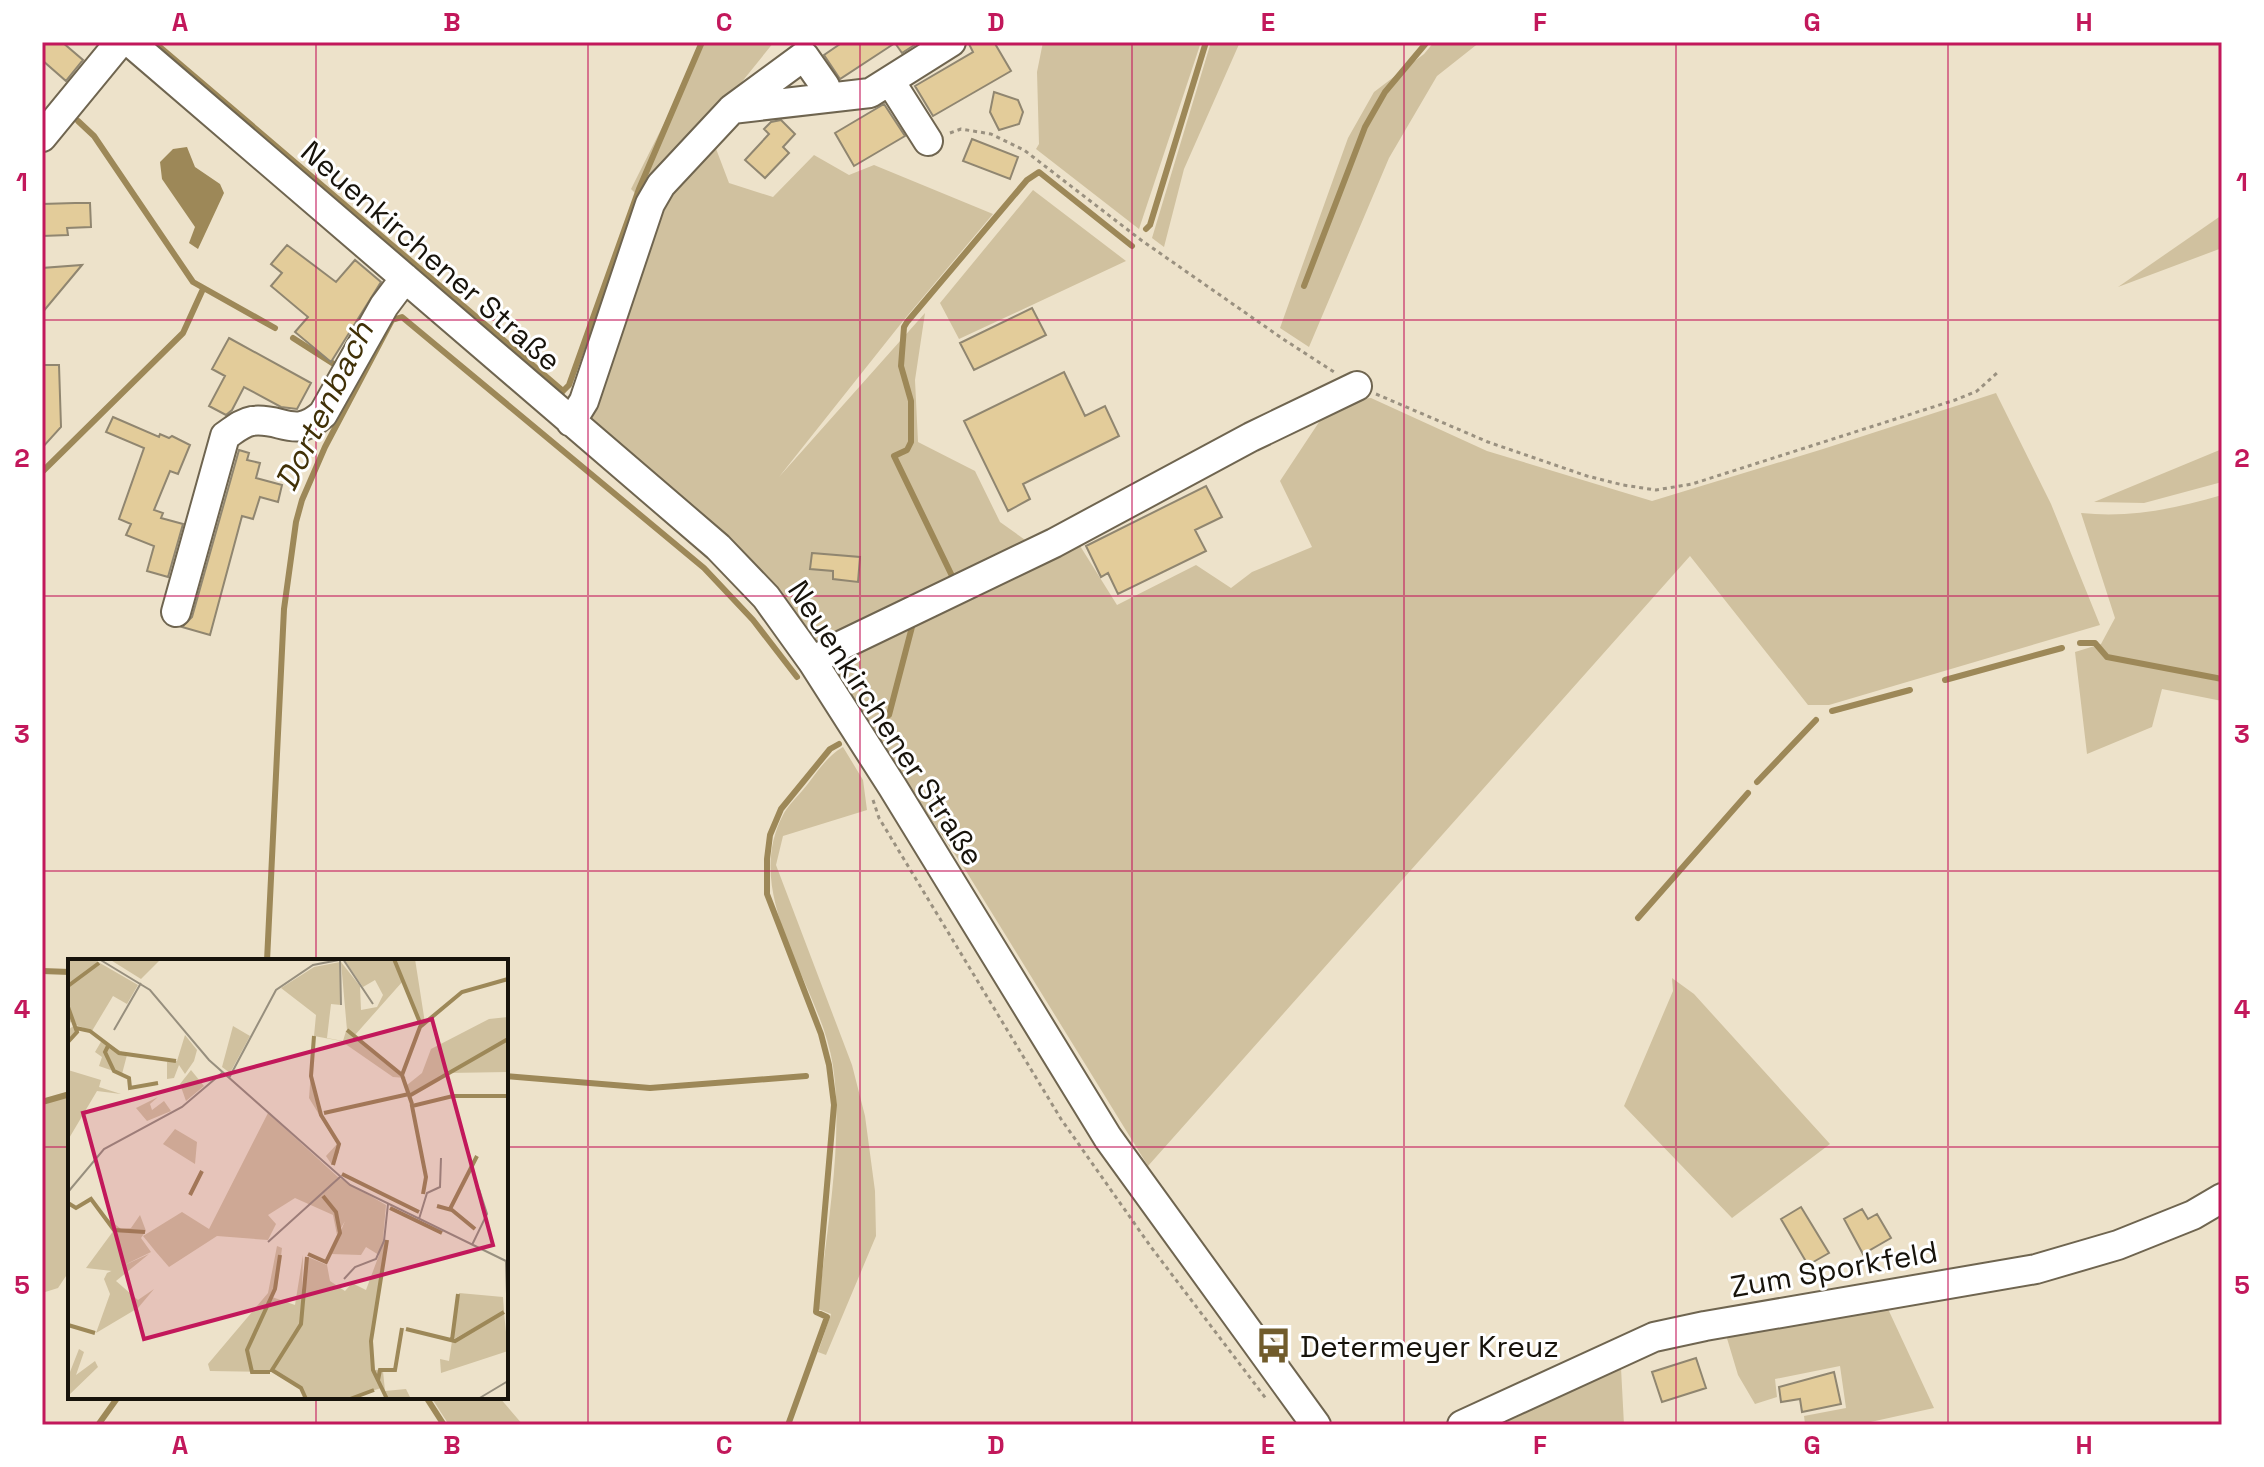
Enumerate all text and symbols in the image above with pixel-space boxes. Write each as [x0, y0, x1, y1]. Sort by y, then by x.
text: A [172, 5, 189, 39]
text: B [443, 5, 461, 39]
text: C [716, 5, 732, 39]
text: D [987, 5, 1005, 39]
text: E [1261, 5, 1275, 39]
text: F [1533, 5, 1547, 39]
text: G [1803, 5, 1821, 39]
text: H [2075, 5, 2093, 39]
street label: Neuenkirchener Straße [293, 132, 569, 380]
text: 1 [16, 165, 28, 199]
text: 1 [2236, 165, 2248, 199]
water label: Dortenbach [266, 314, 383, 497]
text: 2 [14, 441, 30, 475]
text: 2 [2234, 441, 2250, 475]
street label: Neuenkirchener Straße [779, 573, 993, 873]
text: 3 [14, 717, 30, 751]
text: 3 [2234, 717, 2250, 751]
inset map [68, 959, 508, 1399]
text: 4 [14, 992, 30, 1026]
text: 4 [2234, 992, 2250, 1026]
street label: Zum Sporkfeld [1727, 1232, 1941, 1306]
text: 5 [14, 1268, 30, 1302]
text: 5 [2234, 1268, 2250, 1302]
bus stop icon: Determeyer Kreuz [1255, 1327, 1293, 1365]
place label: Determeyer Kreuz [1300, 1327, 1559, 1366]
text: A [172, 1428, 189, 1462]
text: B [443, 1428, 461, 1462]
text: C [716, 1428, 732, 1462]
text: D [987, 1428, 1005, 1462]
text: E [1261, 1428, 1275, 1462]
text: F [1533, 1428, 1547, 1462]
text: G [1803, 1428, 1821, 1462]
text: H [2075, 1428, 2093, 1462]

